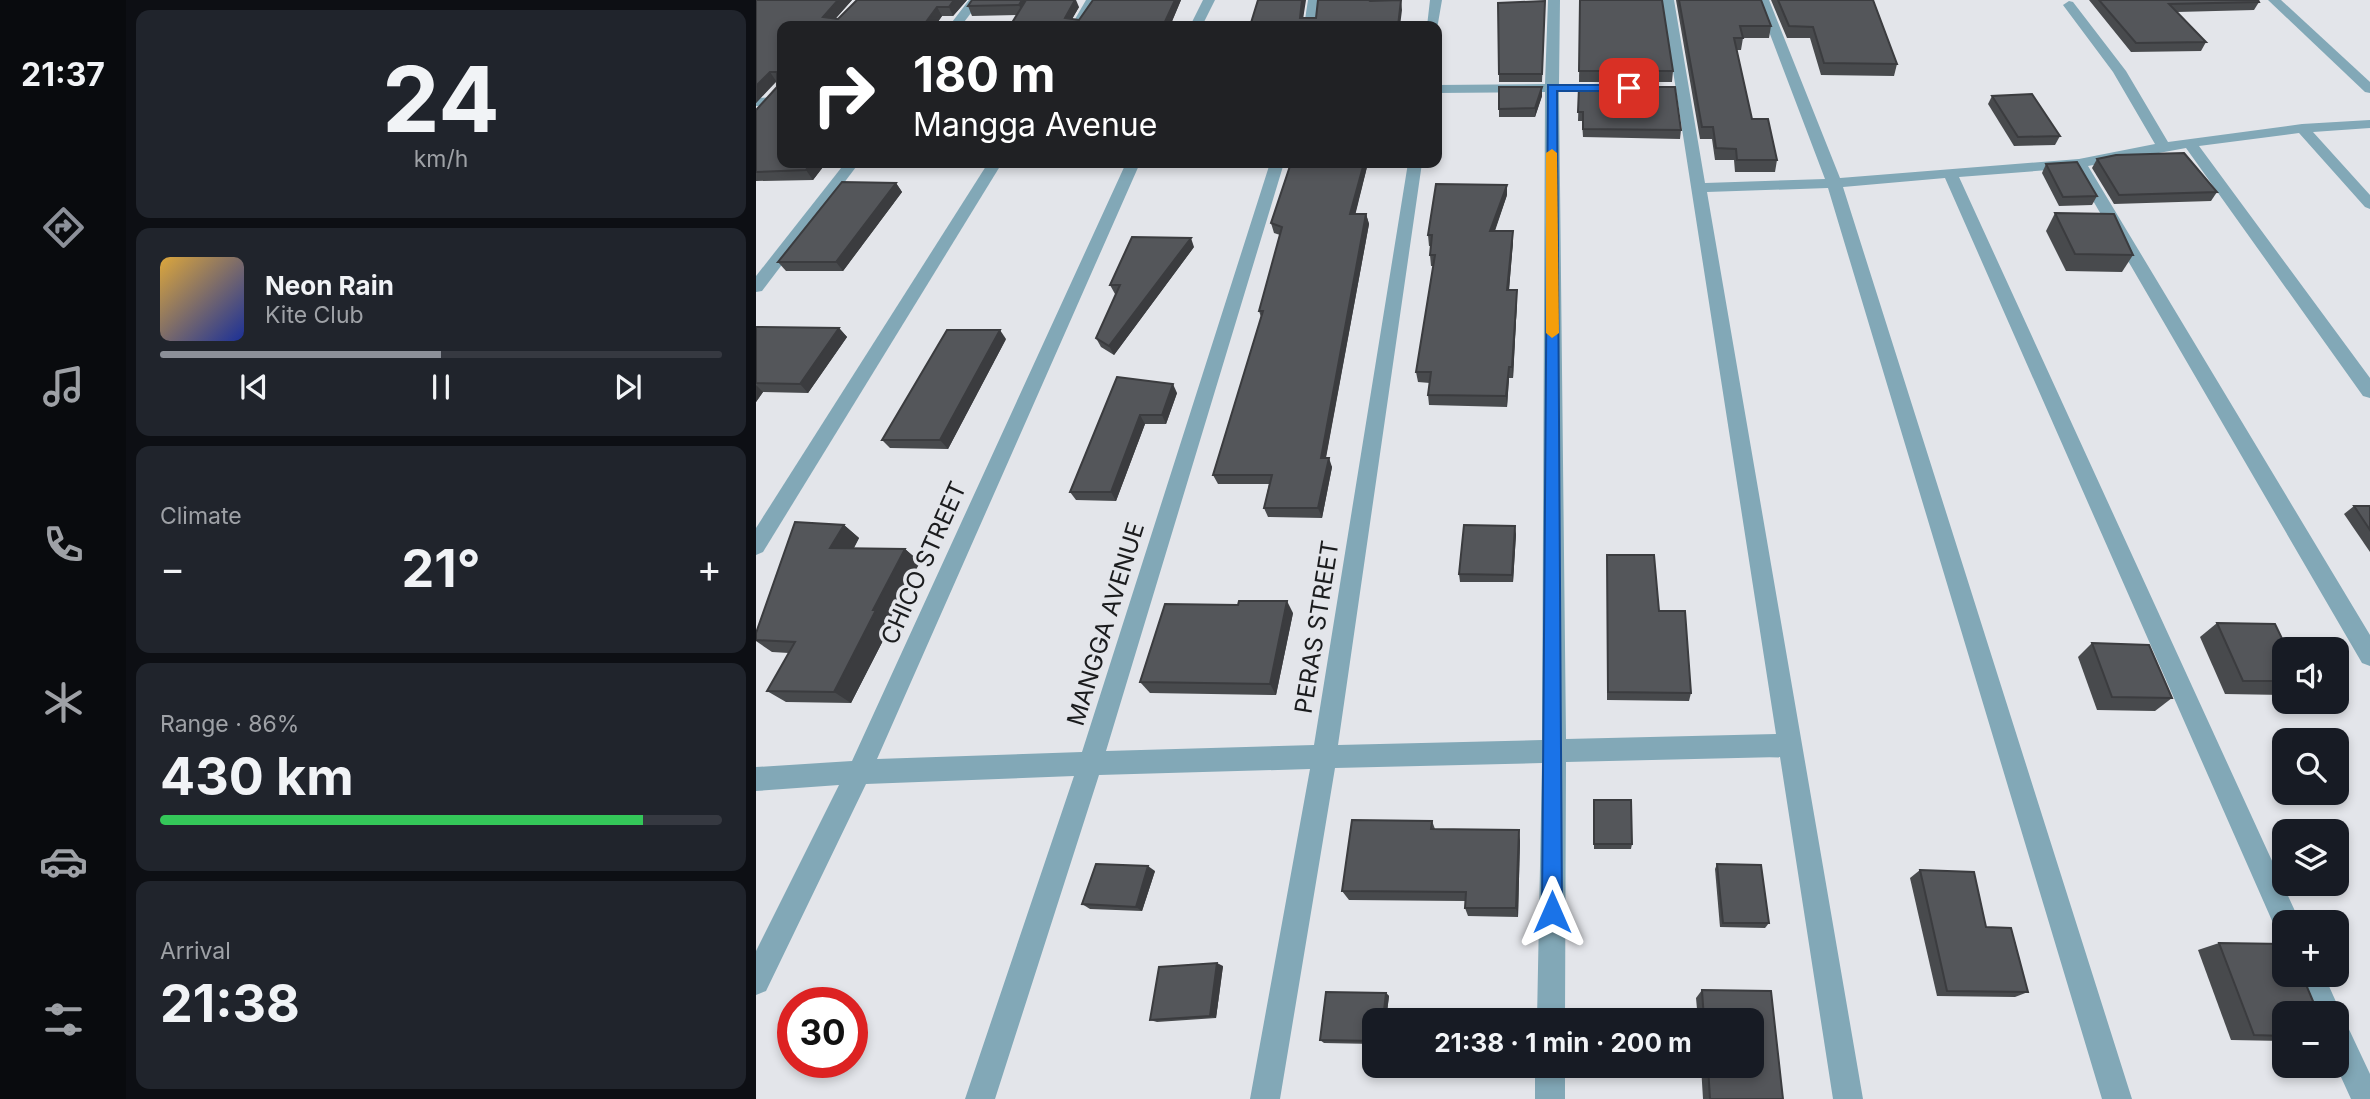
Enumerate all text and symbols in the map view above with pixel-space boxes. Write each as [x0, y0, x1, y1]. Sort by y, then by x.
text: 24 [382, 44, 500, 154]
text: 180 m [913, 45, 1055, 104]
icon: right [798, 49, 889, 140]
text: 21:37 [21, 55, 105, 94]
pin [1599, 58, 1659, 118]
icon: arrive [1610, 69, 1648, 107]
text: Mangga Avenue [913, 105, 1157, 144]
text: km/h [414, 145, 468, 173]
icon: directions [39, 203, 88, 252]
text: Neon Rain [265, 270, 394, 301]
text: Kite Club [265, 301, 364, 329]
icon: music [39, 362, 88, 411]
icon: previous [235, 368, 273, 406]
icon: pause [422, 368, 460, 406]
icon: next [609, 368, 647, 406]
street label: CHICO STREET [875, 477, 972, 649]
text: Climate [160, 502, 242, 530]
street label: MANGGA AVENUE [1061, 519, 1150, 729]
icon: phone [39, 520, 88, 569]
text: 21° [401, 537, 481, 600]
street label: PERAS STREET [1289, 538, 1344, 715]
text: − [160, 545, 185, 591]
text: + [697, 545, 722, 591]
map controls [2272, 637, 2349, 1078]
button: sound [2272, 637, 2349, 714]
icon: climate [39, 678, 88, 727]
text: Range · 86% [160, 710, 299, 738]
button: search [2272, 728, 2349, 805]
text: 430 km [160, 745, 354, 808]
button: layers [2272, 819, 2349, 896]
icon: car [39, 837, 88, 886]
position arrow [1515, 875, 1589, 949]
button: + [2272, 910, 2349, 987]
text: Arrival [160, 937, 231, 965]
text: 21:38 [160, 972, 300, 1035]
speed limit sign: 30 [777, 987, 868, 1078]
icon: filters [39, 995, 88, 1044]
button: − [2272, 1001, 2349, 1078]
text: 21:38 · 1 min · 200 m [1434, 1027, 1692, 1058]

